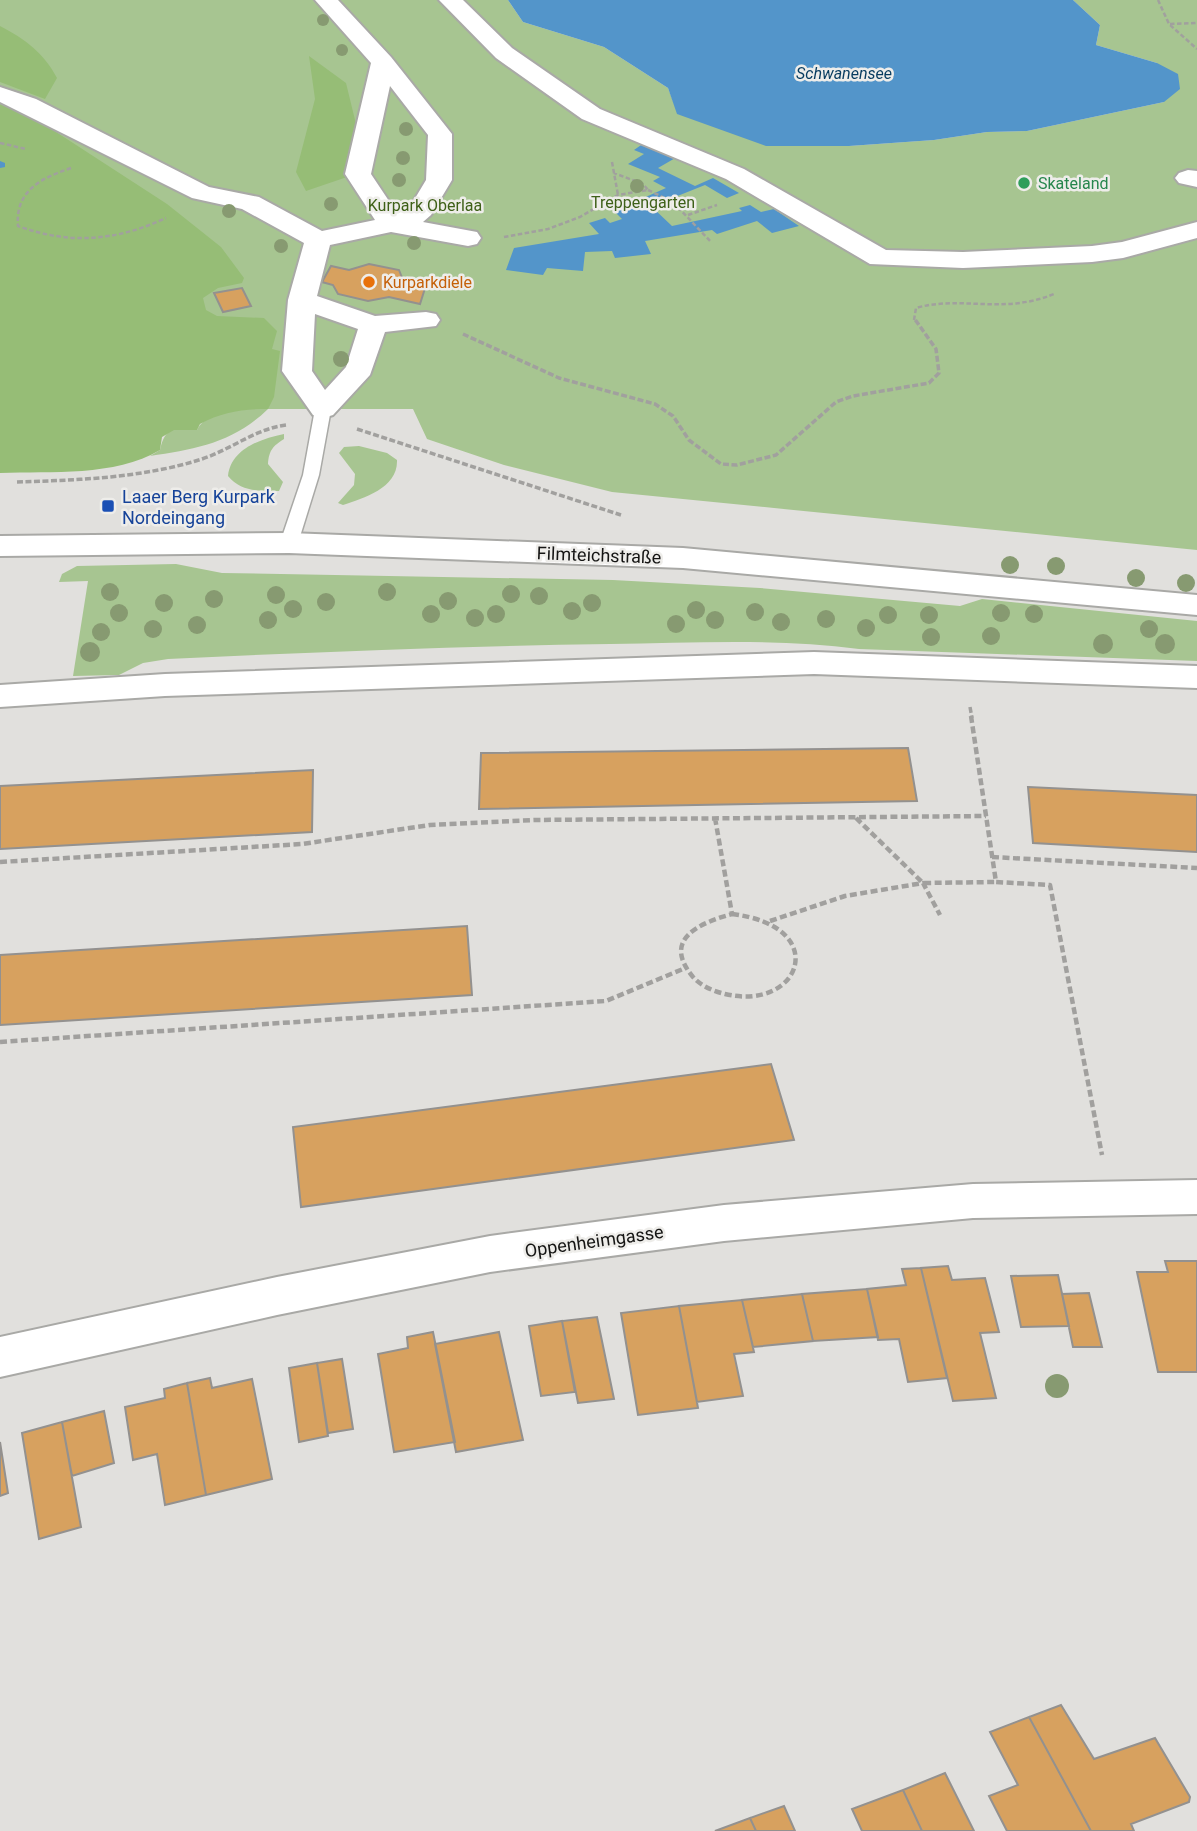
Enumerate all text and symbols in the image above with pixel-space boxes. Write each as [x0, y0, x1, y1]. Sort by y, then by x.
water label: Schwanensee [796, 64, 892, 83]
place label: Skateland [1038, 174, 1108, 193]
marker: Skateland [1016, 175, 1032, 191]
park label: Treppengarten [591, 193, 695, 212]
park label: Kurpark Oberlaa [368, 196, 482, 215]
place label: Kurparkdiele [383, 273, 472, 292]
marker: Kurparkdiele [361, 274, 377, 290]
place label: Laaer Berg Kurpark Nordeingang [122, 486, 276, 528]
marker: Laaer Berg Kurpark Nordeingang [100, 498, 116, 514]
street label: Filmteichstraße [536, 542, 662, 568]
street label: Oppenheimgasse [523, 1221, 665, 1261]

